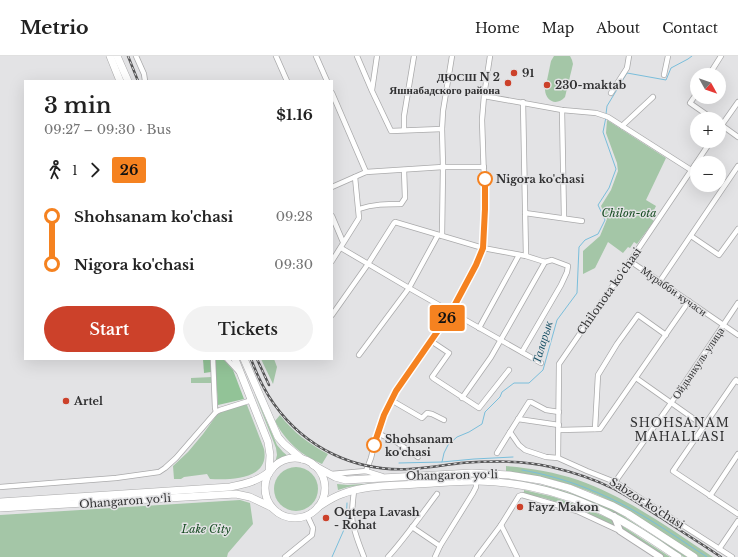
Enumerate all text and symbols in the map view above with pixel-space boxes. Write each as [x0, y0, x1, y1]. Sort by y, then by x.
text: Metrio [20, 16, 89, 39]
text: Home [475, 19, 520, 37]
text: Map [542, 19, 574, 37]
text: About [596, 19, 640, 37]
text: Contact [662, 19, 718, 37]
place label: 91 [522, 66, 534, 80]
marker: 91 [509, 68, 519, 78]
north arrow [690, 68, 726, 104]
map controls [690, 68, 726, 192]
place label: ДЮСШ N 2 Яшнабадского района [389, 70, 500, 97]
marker: ДЮСШ N 2 Яшнабадского района [503, 78, 513, 88]
place label: 230-maktab [555, 78, 626, 92]
marker: 230-maktab [542, 80, 552, 90]
text: 3 min [44, 92, 112, 119]
text: $1.16 [276, 105, 313, 124]
button: + [690, 112, 726, 148]
text: 09:27 – 09:30 · Bus [44, 121, 171, 138]
button: − [690, 156, 726, 192]
icon: walk [44, 159, 66, 181]
icon: forward [84, 159, 106, 181]
text: 26 [120, 161, 138, 179]
text: 1 [72, 162, 78, 179]
marker: Nigora ko'chasi [477, 171, 493, 187]
place label: Nigora ko'chasi [496, 172, 584, 186]
park label: Chilon-ota [601, 206, 657, 220]
text: Shohsanam ko'chasi [74, 207, 233, 226]
text: 09:28 [276, 208, 313, 225]
street label: Chilonota ko'chasi [574, 245, 644, 337]
text: Nigora ko'chasi [74, 255, 195, 274]
text: 09:30 [274, 256, 313, 273]
street label: Мурабби кучаси [638, 263, 710, 319]
line badge: 26 [429, 305, 465, 331]
button: Start [44, 306, 175, 352]
button: Tickets [183, 306, 313, 352]
text: 26 [438, 309, 456, 327]
water label: Таларык [528, 319, 556, 365]
street label: Ойдынкуль улица [669, 324, 727, 402]
place label: Artel [73, 394, 103, 408]
marker: Artel [61, 396, 71, 406]
district label: SHOHSANAM MAHALLASI [630, 415, 730, 444]
place label: Shohsanam ko'chasi [385, 432, 453, 459]
marker: Shohsanam ko'chasi [366, 437, 382, 453]
street label: Ohangaron yoʻli [406, 467, 498, 483]
street label: Sabzor ko'chasi [607, 474, 687, 532]
street label: Ohangaron yoʻli [79, 491, 172, 511]
place label: Fayz Makon [528, 500, 599, 514]
marker: Fayz Makon [515, 502, 525, 512]
place label: Oqtepa Lavash - Rohat [334, 505, 420, 532]
marker: Oqtepa Lavash - Rohat [321, 513, 331, 523]
park label: Lake City [180, 522, 231, 536]

